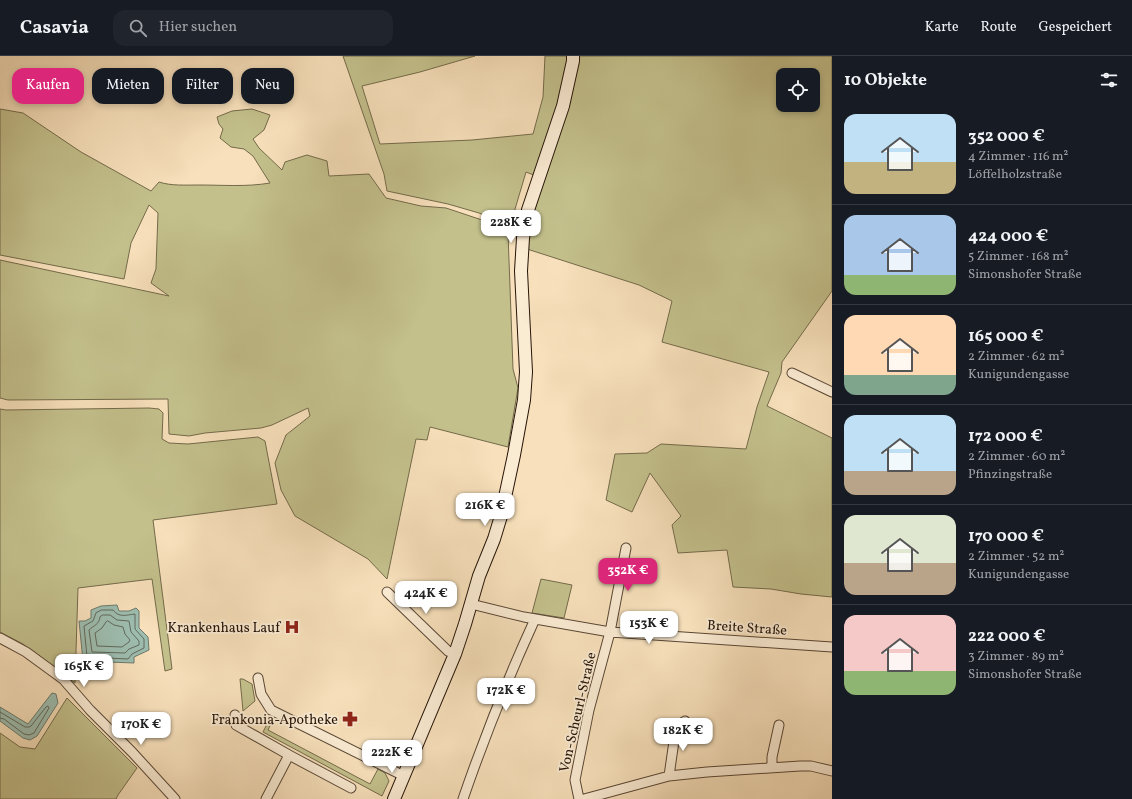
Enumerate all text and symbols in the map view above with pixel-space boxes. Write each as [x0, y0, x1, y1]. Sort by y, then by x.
search box [113, 10, 393, 46]
text: Casavia [20, 15, 89, 41]
icon: search [127, 17, 149, 39]
text: Hier suchen [159, 17, 237, 38]
text: Karte [925, 18, 959, 37]
text: Route [981, 18, 1017, 37]
text: Gespeichert [1039, 18, 1112, 37]
chip: Kaufen [12, 68, 84, 104]
chip: Mieten [92, 68, 164, 104]
chip: Filter [172, 68, 233, 104]
chip: Neu [241, 68, 294, 104]
map controls [776, 68, 820, 112]
button: locate [776, 68, 820, 112]
text: 10 Objekte [844, 69, 927, 92]
icon: filters [1098, 69, 1120, 91]
text: 352 000 € [968, 125, 1045, 148]
icon: home [876, 130, 924, 178]
text: 4 Zimmer · 116 m² [968, 148, 1068, 166]
text: Löffelholzstraße [968, 166, 1062, 184]
pin: 228K € [478, 210, 544, 244]
text: 228K € [490, 214, 532, 232]
text: 424 000 € [968, 225, 1048, 248]
icon: home [876, 231, 924, 279]
text: 5 Zimmer · 168 m² [968, 248, 1068, 266]
text: Simonshofer Straße [968, 266, 1082, 284]
text: 165 000 € [968, 325, 1043, 348]
icon: home [876, 331, 924, 379]
text: 2 Zimmer · 62 m² [968, 348, 1065, 366]
text: Kunigundengasse [968, 366, 1069, 384]
text: 172 000 € [968, 425, 1043, 448]
icon: home [876, 431, 924, 479]
text: 2 Zimmer · 60 m² [968, 448, 1065, 466]
text: Pfinzingstraße [968, 466, 1052, 484]
pin: 216K € [452, 493, 518, 527]
text: 216K € [465, 497, 505, 515]
text: 170 000 € [968, 525, 1044, 548]
icon: home [876, 531, 924, 579]
text: 2 Zimmer · 52 m² [968, 548, 1064, 566]
pin: 352K € [595, 558, 661, 592]
text: 352K € [607, 562, 649, 580]
text: Kunigundengasse [968, 566, 1069, 584]
pin: 424K € [393, 581, 459, 615]
text: 424K € [404, 585, 448, 603]
pin: 153K € [616, 611, 682, 645]
text: 153K € [629, 615, 669, 633]
street label: Breite Straße [706, 616, 788, 641]
hospital icon: Krankenhaus Lauf [283, 618, 301, 636]
place label: Krankenhaus Lauf [167, 619, 281, 638]
text: 222 000 € [968, 625, 1046, 648]
icon: home [876, 631, 924, 679]
text: 3 Zimmer · 89 m² [968, 648, 1064, 666]
street label: Von-Scheurl-Straße [555, 650, 602, 774]
pin: 165K € [51, 654, 117, 688]
text: 165K € [64, 658, 104, 676]
text: Simonshofer Straße [968, 666, 1082, 684]
pin: 172K € [473, 678, 539, 712]
text: 172K € [486, 682, 526, 700]
pharmacy icon: Frankonia-Apotheke [341, 710, 359, 728]
place label: Frankonia-Apotheke [211, 711, 338, 730]
pin: 170K € [108, 712, 174, 746]
text: 170K € [121, 716, 161, 734]
pin: 182K € [650, 718, 716, 752]
text: 182K € [663, 722, 703, 740]
pin: 222K € [359, 740, 425, 774]
text: 222K € [371, 744, 413, 762]

